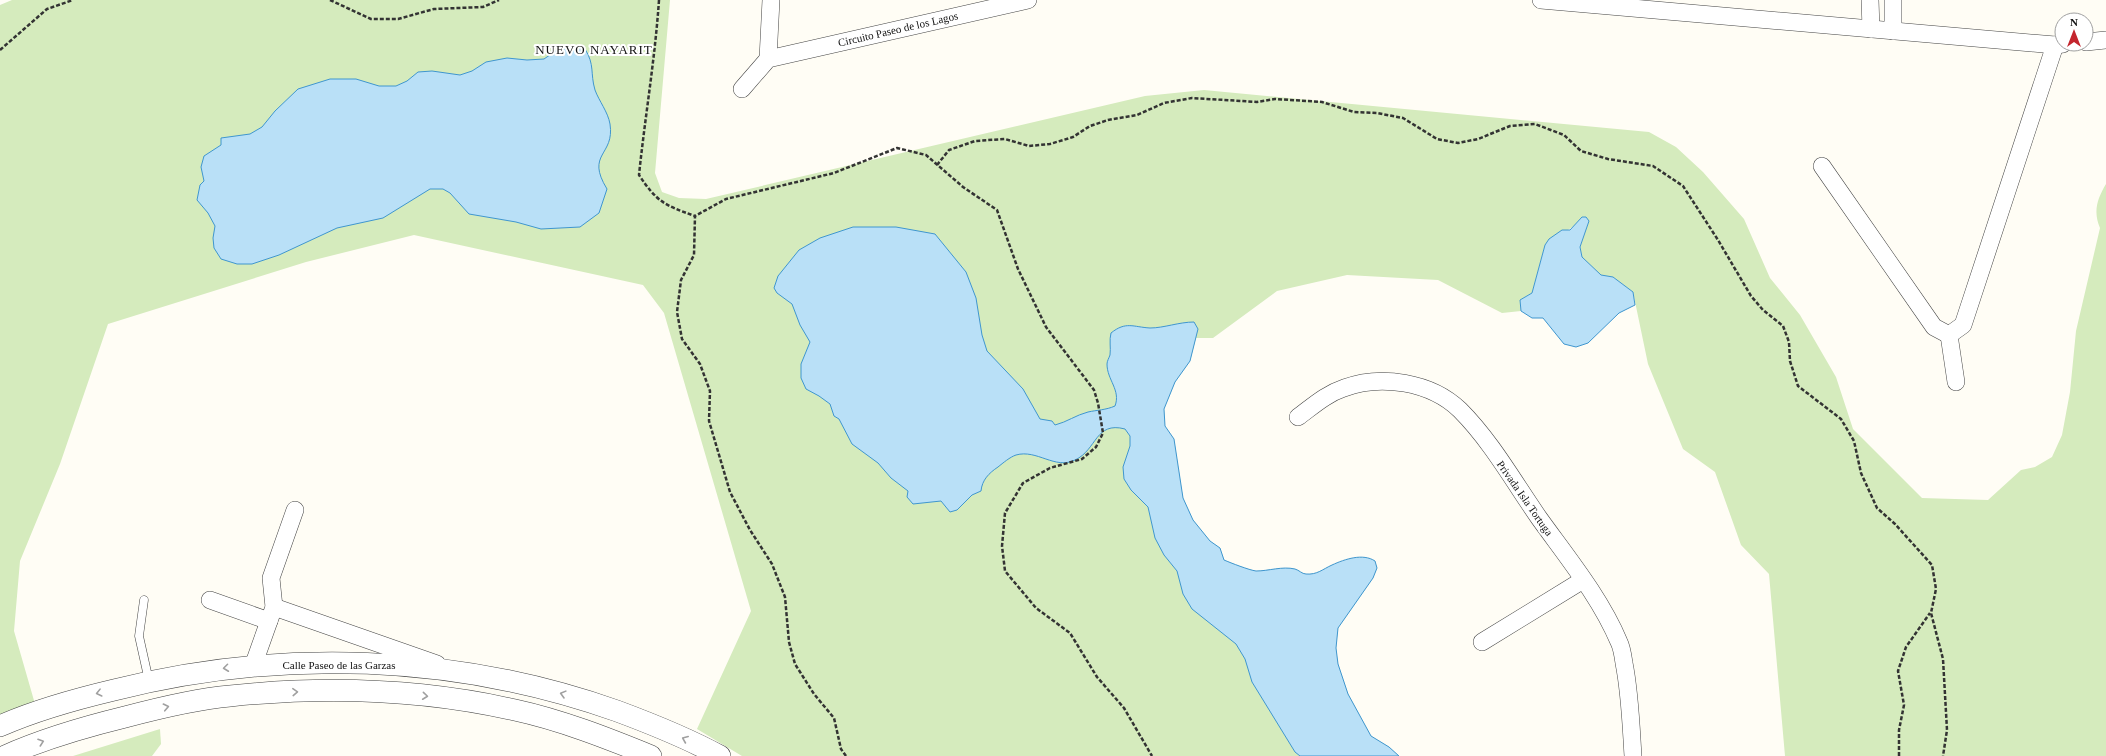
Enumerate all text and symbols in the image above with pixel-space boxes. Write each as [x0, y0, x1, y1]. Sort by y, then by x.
street label: Circuito Paseo de los Lagos [837, 9, 959, 49]
north arrow [2054, 12, 2094, 52]
text: N [2070, 16, 2078, 28]
district label: NUEVO NAYARIT [535, 42, 653, 57]
street label: Privada Isla Tortuga [1495, 458, 1555, 538]
street label: Calle Paseo de las Garzas [282, 659, 396, 671]
one-way arrow [223, 663, 229, 672]
one-way arrow [292, 688, 298, 696]
one-way arrow [96, 689, 102, 697]
one-way arrow [560, 690, 567, 699]
one-way arrow [422, 691, 428, 700]
one-way arrow [163, 703, 169, 712]
one-way arrow [681, 735, 688, 743]
one-way arrow [38, 738, 45, 747]

